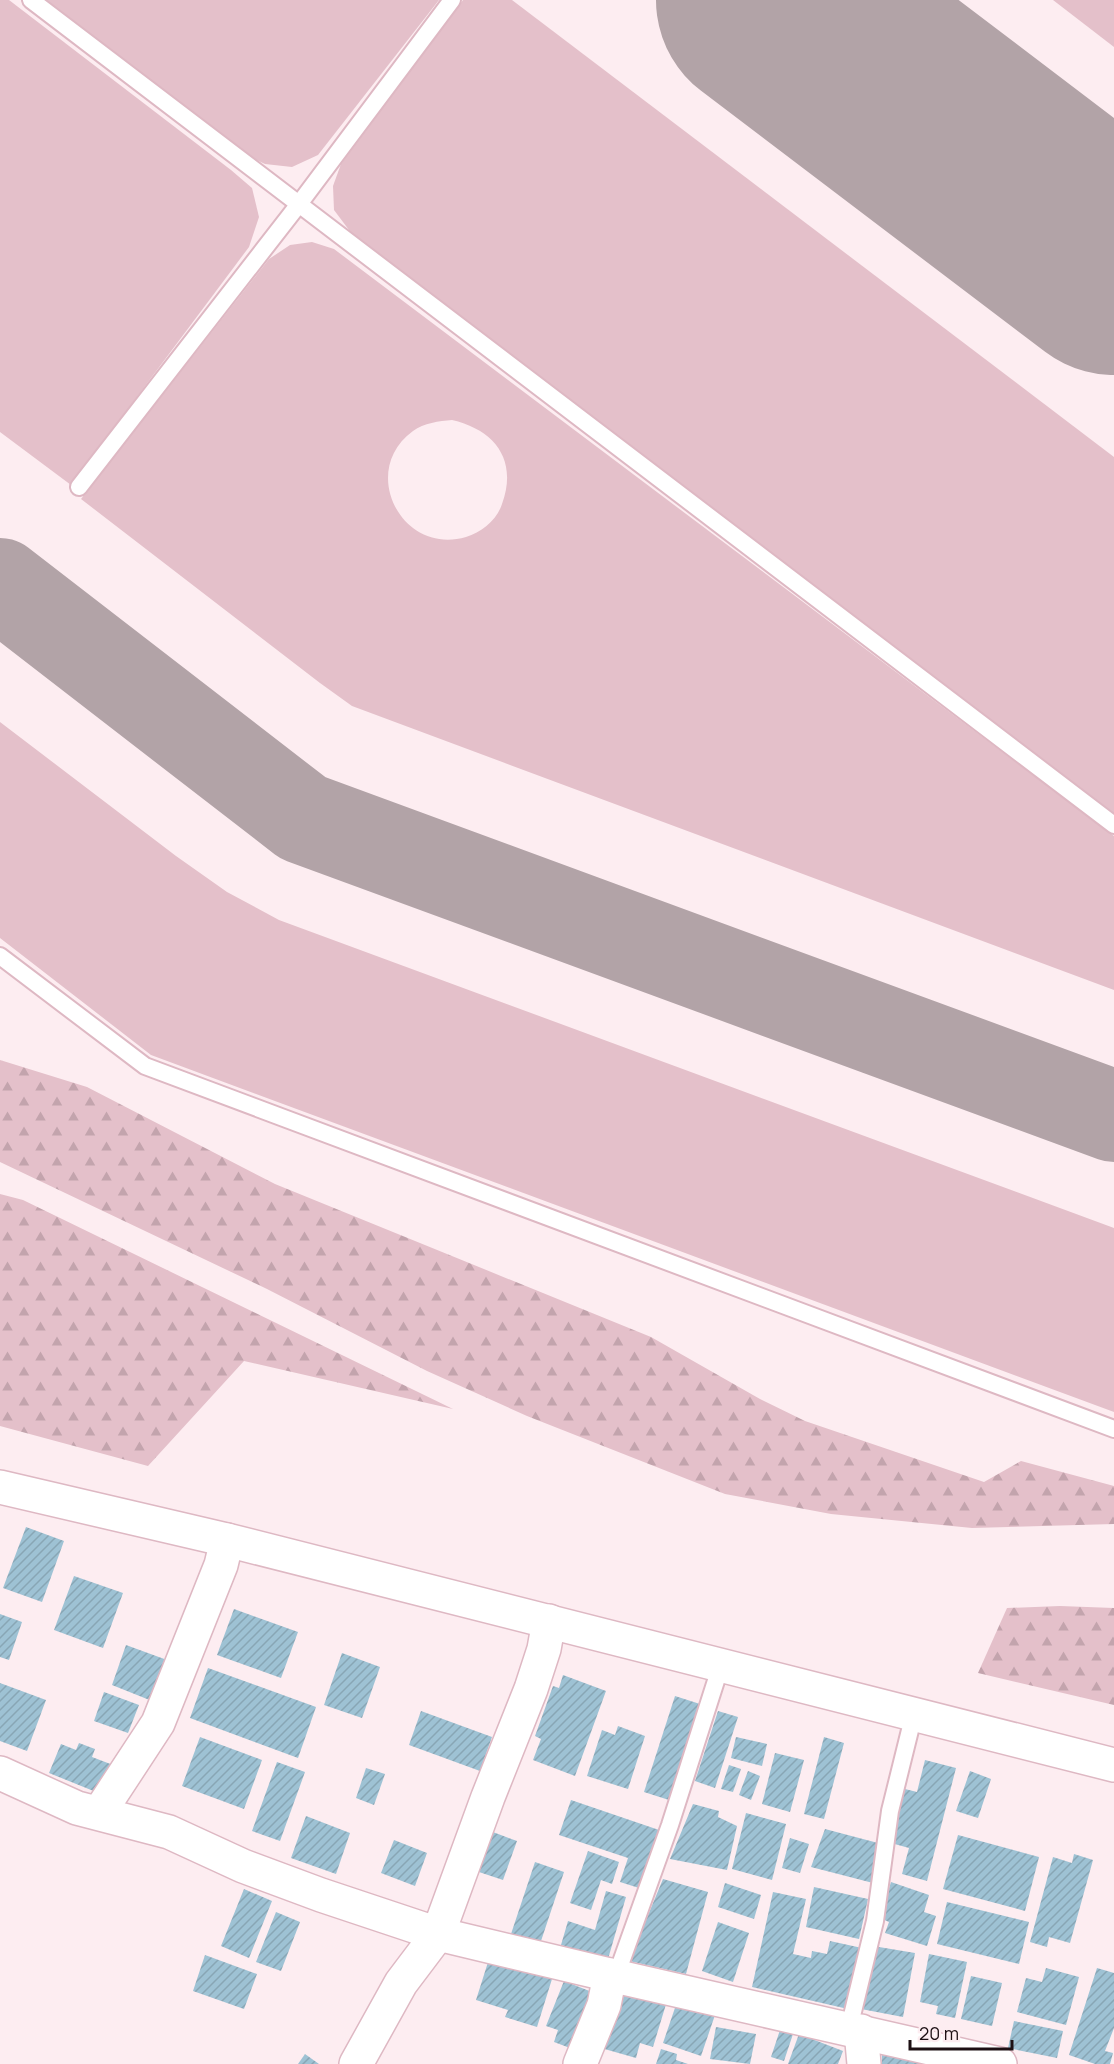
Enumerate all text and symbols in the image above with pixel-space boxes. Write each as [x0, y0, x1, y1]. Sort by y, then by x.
scale bar [910, 2013, 1012, 2051]
text: 20 m [919, 2021, 959, 2045]

